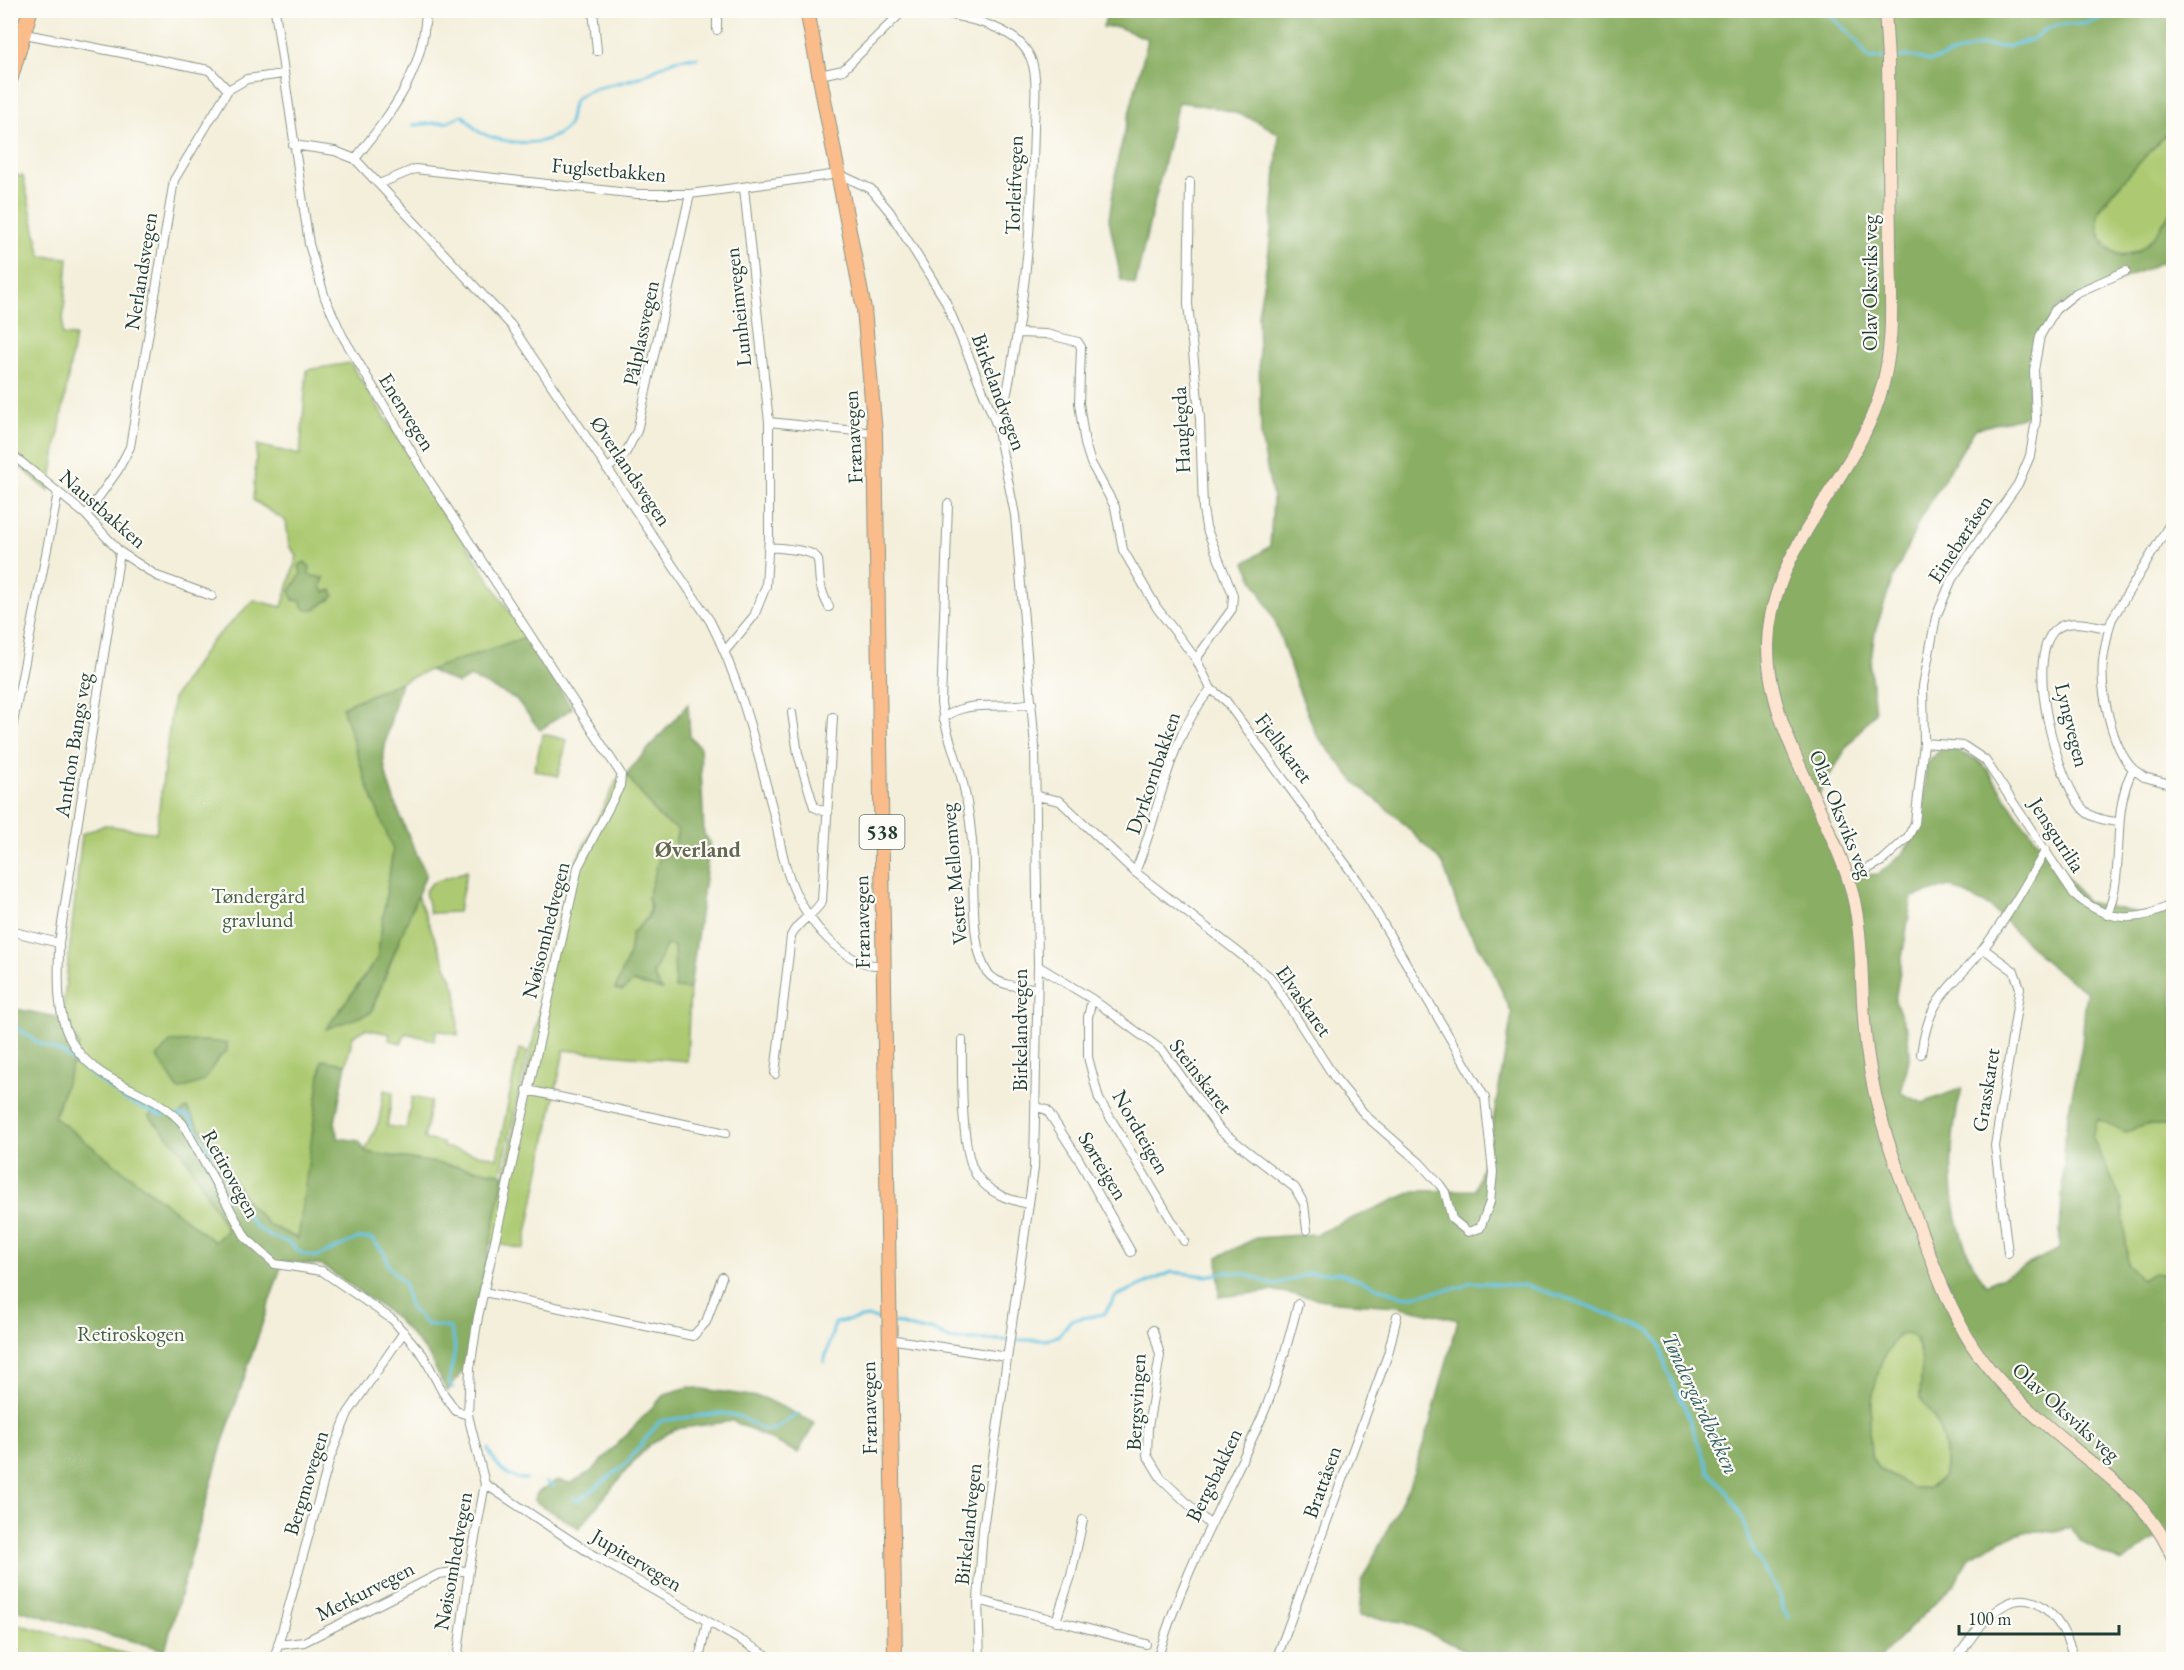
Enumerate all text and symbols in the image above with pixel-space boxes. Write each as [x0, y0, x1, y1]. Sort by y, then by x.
street label: Torleifvegen [998, 135, 1029, 235]
street label: Fuglsetbakken [550, 151, 668, 188]
street label: Nerlandsvegen [118, 210, 163, 332]
street label: Olav Oksviks veg [1856, 214, 1883, 351]
street label: Lunheimvegen [718, 246, 757, 368]
street label: Pålplassvegen [616, 278, 665, 388]
street label: Birkelandvegen [966, 329, 1033, 454]
street label: Enenvegen [373, 368, 442, 456]
street label: Hauglegda [1165, 385, 1196, 474]
street label: Frænavegen [837, 389, 868, 485]
street label: Øverlandsvegen [585, 410, 678, 531]
street label: Naustbakken [54, 463, 153, 554]
street label: Einebæråsen [1921, 490, 1998, 588]
street label: Anthon Bangs veg [48, 670, 97, 820]
street label: Lyngvegen [2049, 680, 2096, 770]
street label: Fjellskaret [1249, 707, 1320, 788]
street label: Dyrkornbakken [1119, 708, 1186, 838]
street label: Olav Oksviks veg [1803, 746, 1880, 883]
street label: Jensgurilia [2022, 790, 2092, 878]
street label: Vestre Mellomveg [934, 801, 973, 946]
road number: 538 [860, 815, 904, 849]
district label: Øverland [655, 835, 741, 864]
street label: Nøisomhedvegen [515, 859, 576, 1001]
street label: Frænavegen [847, 875, 876, 969]
park label: Tøndergård gravlund [211, 882, 305, 933]
street label: Elvaskaret [1270, 960, 1339, 1042]
street label: Birkelandvegen [1006, 969, 1033, 1091]
street label: Steinskaret [1164, 1033, 1239, 1119]
street label: Grasskaret [1966, 1046, 2005, 1134]
street label: Nordteigen [1106, 1085, 1176, 1179]
street label: Retirovegen [196, 1125, 267, 1223]
street label: Sørteigen [1072, 1127, 1134, 1205]
park label: Retiroskogen [77, 1320, 185, 1347]
water label: Tøndergårdbekken [1655, 1327, 1746, 1479]
street label: Bergsvingen [1119, 1353, 1152, 1451]
street label: Olav Oksviks veg [2007, 1356, 2127, 1468]
street label: Frænavegen [854, 1361, 883, 1455]
street label: Bergsbakken [1179, 1423, 1248, 1526]
street label: Bergmovegen [277, 1427, 334, 1539]
street label: Brattåsen [1296, 1442, 1347, 1522]
street label: Birkelandvegen [948, 1461, 987, 1586]
street label: Nøisomhedvegen [427, 1490, 478, 1632]
street label: Jupitervegen [585, 1521, 688, 1597]
street label: Merkurvegen [311, 1554, 419, 1627]
scale bar [1959, 1598, 2120, 1636]
text: 100 m [1968, 1607, 2012, 1630]

